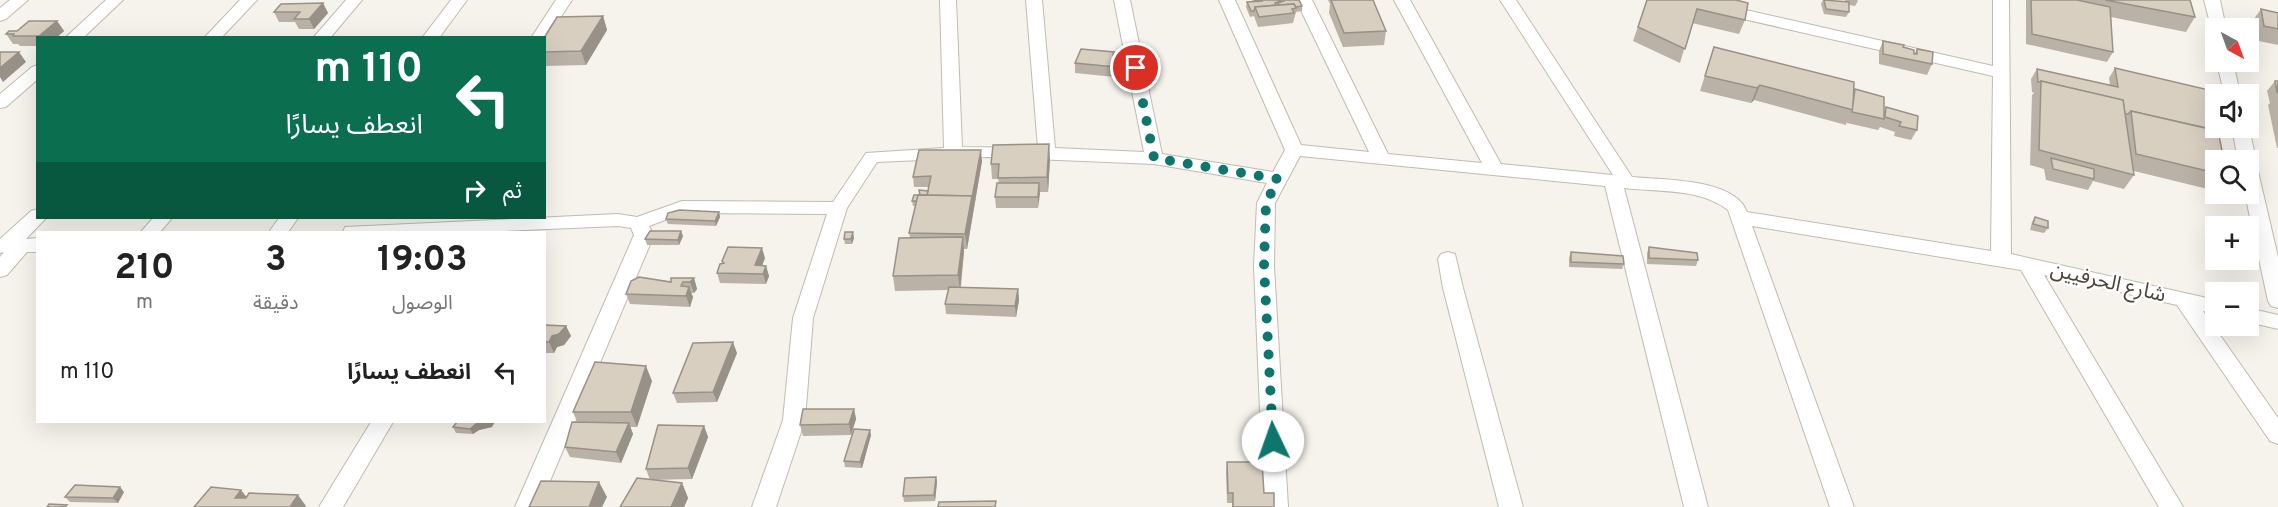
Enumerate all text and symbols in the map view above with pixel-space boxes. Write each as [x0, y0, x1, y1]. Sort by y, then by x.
north arrow [2205, 18, 2259, 72]
map controls [2205, 18, 2259, 336]
pin [1110, 42, 1161, 93]
text: 110 m [314, 44, 423, 97]
icon: arrive [1119, 51, 1152, 84]
icon: left [444, 60, 522, 138]
button: sound [2205, 84, 2259, 138]
text: انعطف يسارًا [286, 109, 423, 143]
button: search [2205, 150, 2259, 204]
icon: right [458, 174, 491, 207]
text: ثم [503, 179, 522, 206]
button: + [2205, 216, 2259, 270]
text: 3 [265, 238, 287, 284]
text: 19:03 [377, 238, 468, 284]
text: 210 [114, 246, 175, 292]
street label: شارع الحرفيين [2048, 257, 2168, 309]
button: − [2205, 282, 2259, 336]
text: m [136, 290, 153, 316]
text: دقيقة [253, 291, 299, 317]
text: الوصول [392, 291, 453, 317]
icon: left [489, 356, 522, 389]
text: 110 m [60, 359, 114, 386]
text: انعطف يسارًا [347, 360, 471, 387]
position arrow [1241, 409, 1305, 473]

